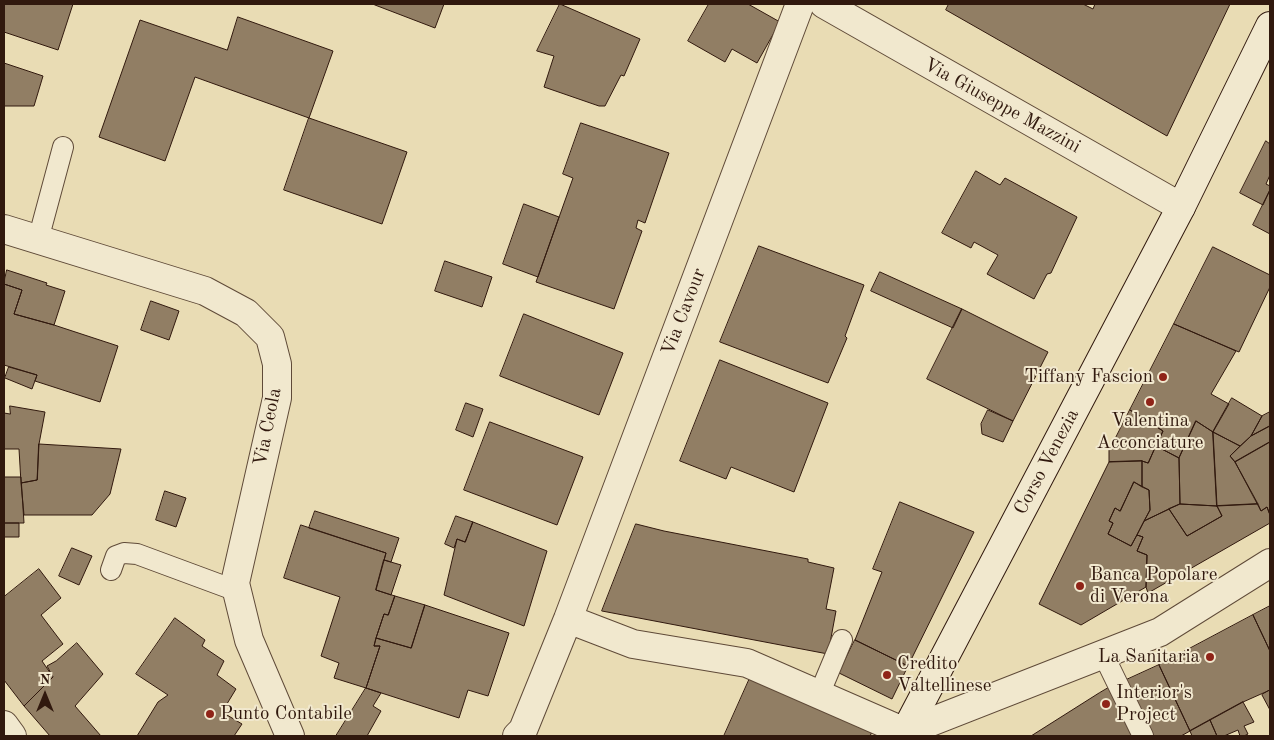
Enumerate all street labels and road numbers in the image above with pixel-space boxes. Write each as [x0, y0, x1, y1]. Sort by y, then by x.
street label: Via Giuseppe Mazzini [920, 53, 1084, 159]
street label: Via Cavour [657, 265, 711, 359]
street label: Via Ceola [249, 386, 287, 468]
street label: Corso Venezia [1010, 405, 1084, 519]

